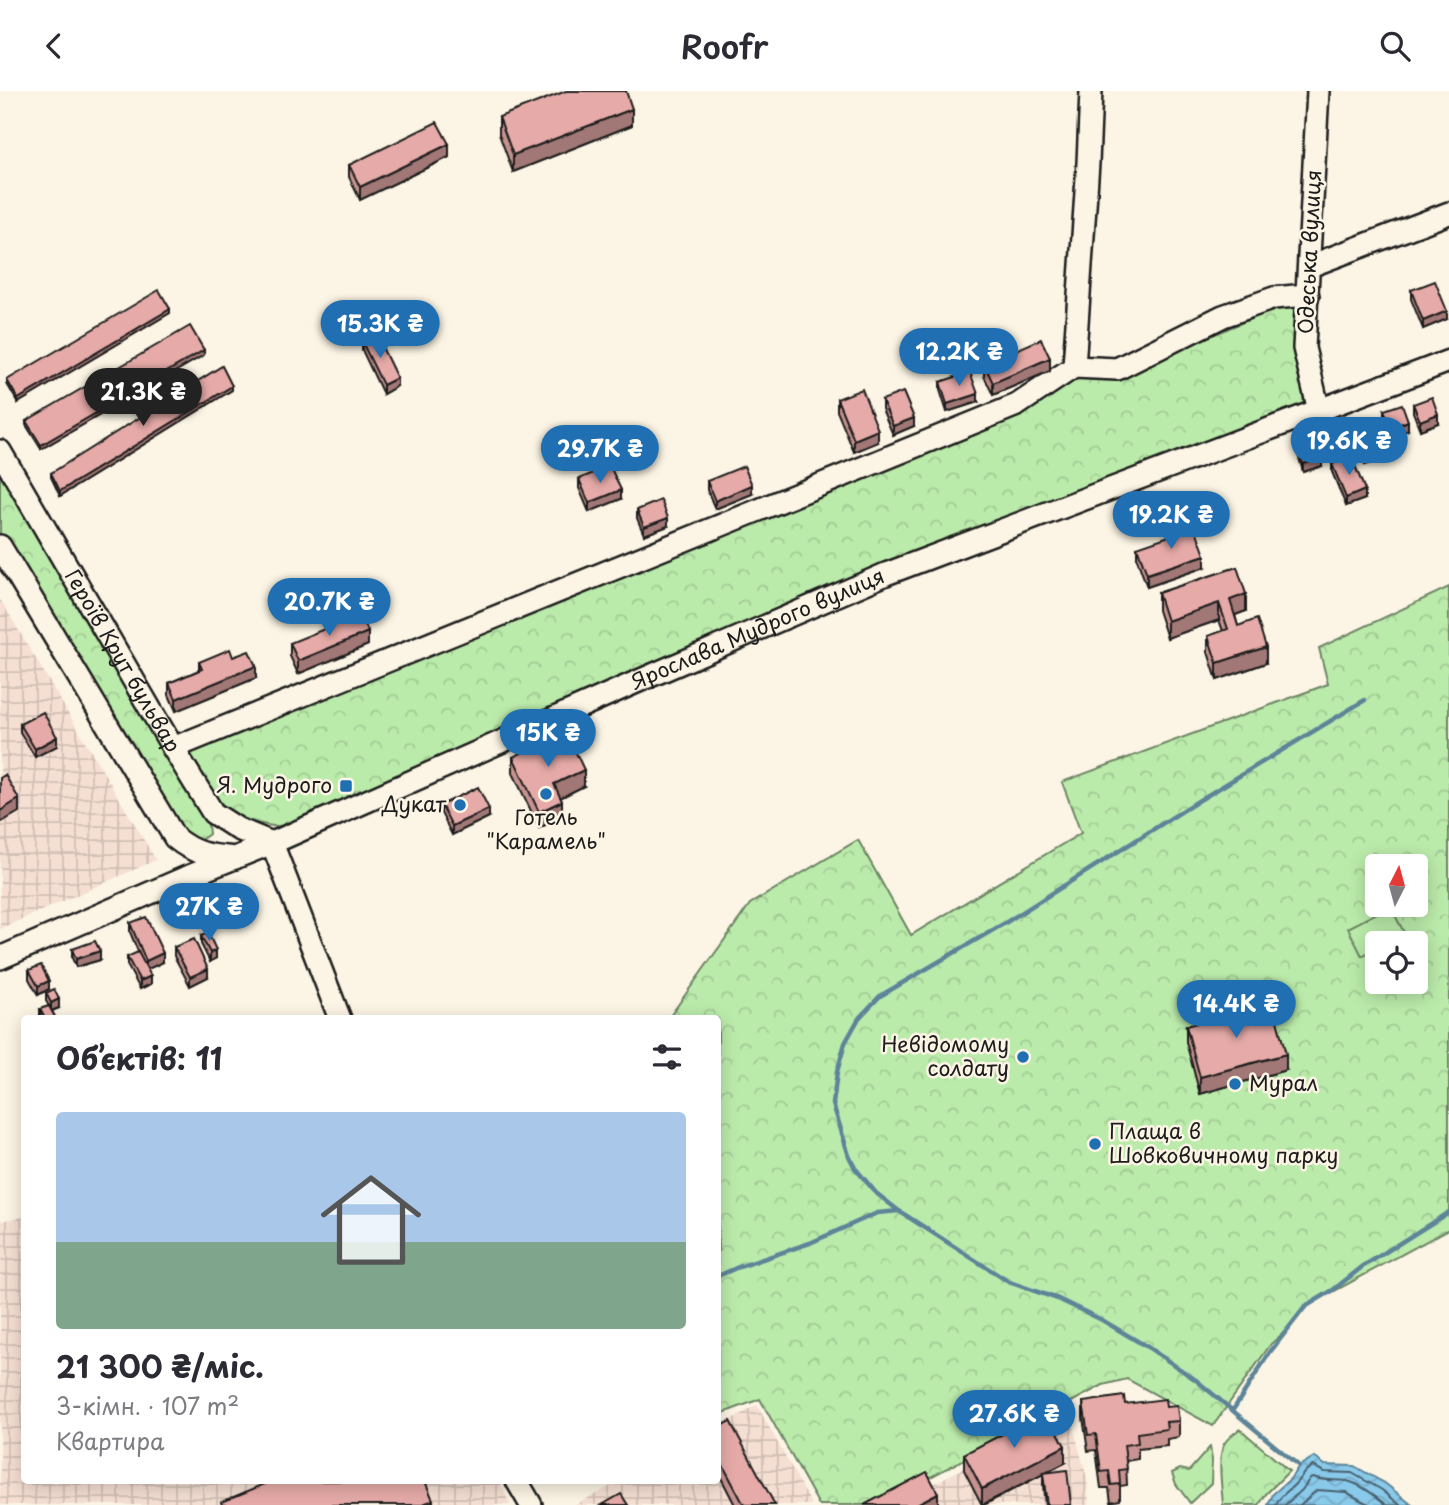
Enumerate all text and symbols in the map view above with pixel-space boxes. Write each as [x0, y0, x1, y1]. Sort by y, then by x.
text: Roofr [681, 22, 768, 70]
icon: back [35, 27, 73, 65]
icon: search [1376, 27, 1414, 65]
street label: Одеська вулиця [1288, 169, 1328, 335]
pin: 15.3K ₴ [315, 301, 445, 360]
text: 15.3K ₴ [337, 305, 423, 340]
pin: 12.2K ₴ [894, 329, 1024, 388]
text: 12.2K ₴ [915, 333, 1003, 368]
pin: 21.3K ₴ [78, 369, 208, 428]
text: 21.3K ₴ [100, 373, 186, 408]
pin: 19.6K ₴ [1284, 417, 1414, 477]
text: 19.6K ₴ [1307, 422, 1391, 457]
pin: 29.7K ₴ [535, 425, 665, 485]
text: 29.7K ₴ [557, 430, 643, 465]
pin: 19.2K ₴ [1106, 491, 1236, 551]
text: 19.2K ₴ [1129, 496, 1213, 531]
street label: Ярослава Мудрого вулиця [624, 559, 889, 697]
street label: Героїв Крут бульвар [58, 562, 190, 758]
pin: 20.7K ₴ [264, 579, 394, 638]
text: 20.7K ₴ [284, 583, 374, 618]
pin: 15K ₴ [499, 709, 597, 769]
text: 15K ₴ [516, 714, 580, 749]
place label: Я. Мудрого [217, 768, 332, 800]
marker: Я. Мудрого [338, 778, 354, 794]
marker: Готель "Карамель" [538, 786, 554, 802]
place label: Дукат [381, 787, 447, 819]
marker: Дукат [452, 797, 468, 813]
place label: Готель "Карамель" [486, 800, 606, 856]
north arrow [1365, 854, 1428, 917]
map controls [1365, 854, 1428, 994]
pin: 27K ₴ [160, 883, 258, 943]
text: 27K ₴ [175, 888, 243, 923]
button: locate [1365, 931, 1428, 994]
pin: 14.4K ₴ [1171, 981, 1301, 1040]
text: 14.4K ₴ [1193, 985, 1279, 1020]
place label: Невідомому солдату [881, 1027, 1009, 1083]
text: Об’єктів: 11 [56, 1035, 223, 1080]
icon: filters [648, 1038, 686, 1076]
marker: Невідомому солдату [1015, 1049, 1031, 1065]
place label: Мурал [1249, 1066, 1318, 1098]
marker: Мурал [1227, 1076, 1243, 1092]
place label: Плаща в Шовковичному парку [1109, 1114, 1338, 1170]
marker: Плаща в Шовковичному парку [1087, 1136, 1103, 1152]
icon: home [308, 1157, 434, 1283]
text: 21 300 ₴/міс. [56, 1343, 264, 1388]
text: 3-кімн. · 107 m² [56, 1388, 239, 1423]
pin: 27.6K ₴ [949, 1391, 1079, 1450]
text: 27.6K ₴ [968, 1395, 1060, 1430]
text: Квартира [56, 1423, 164, 1458]

